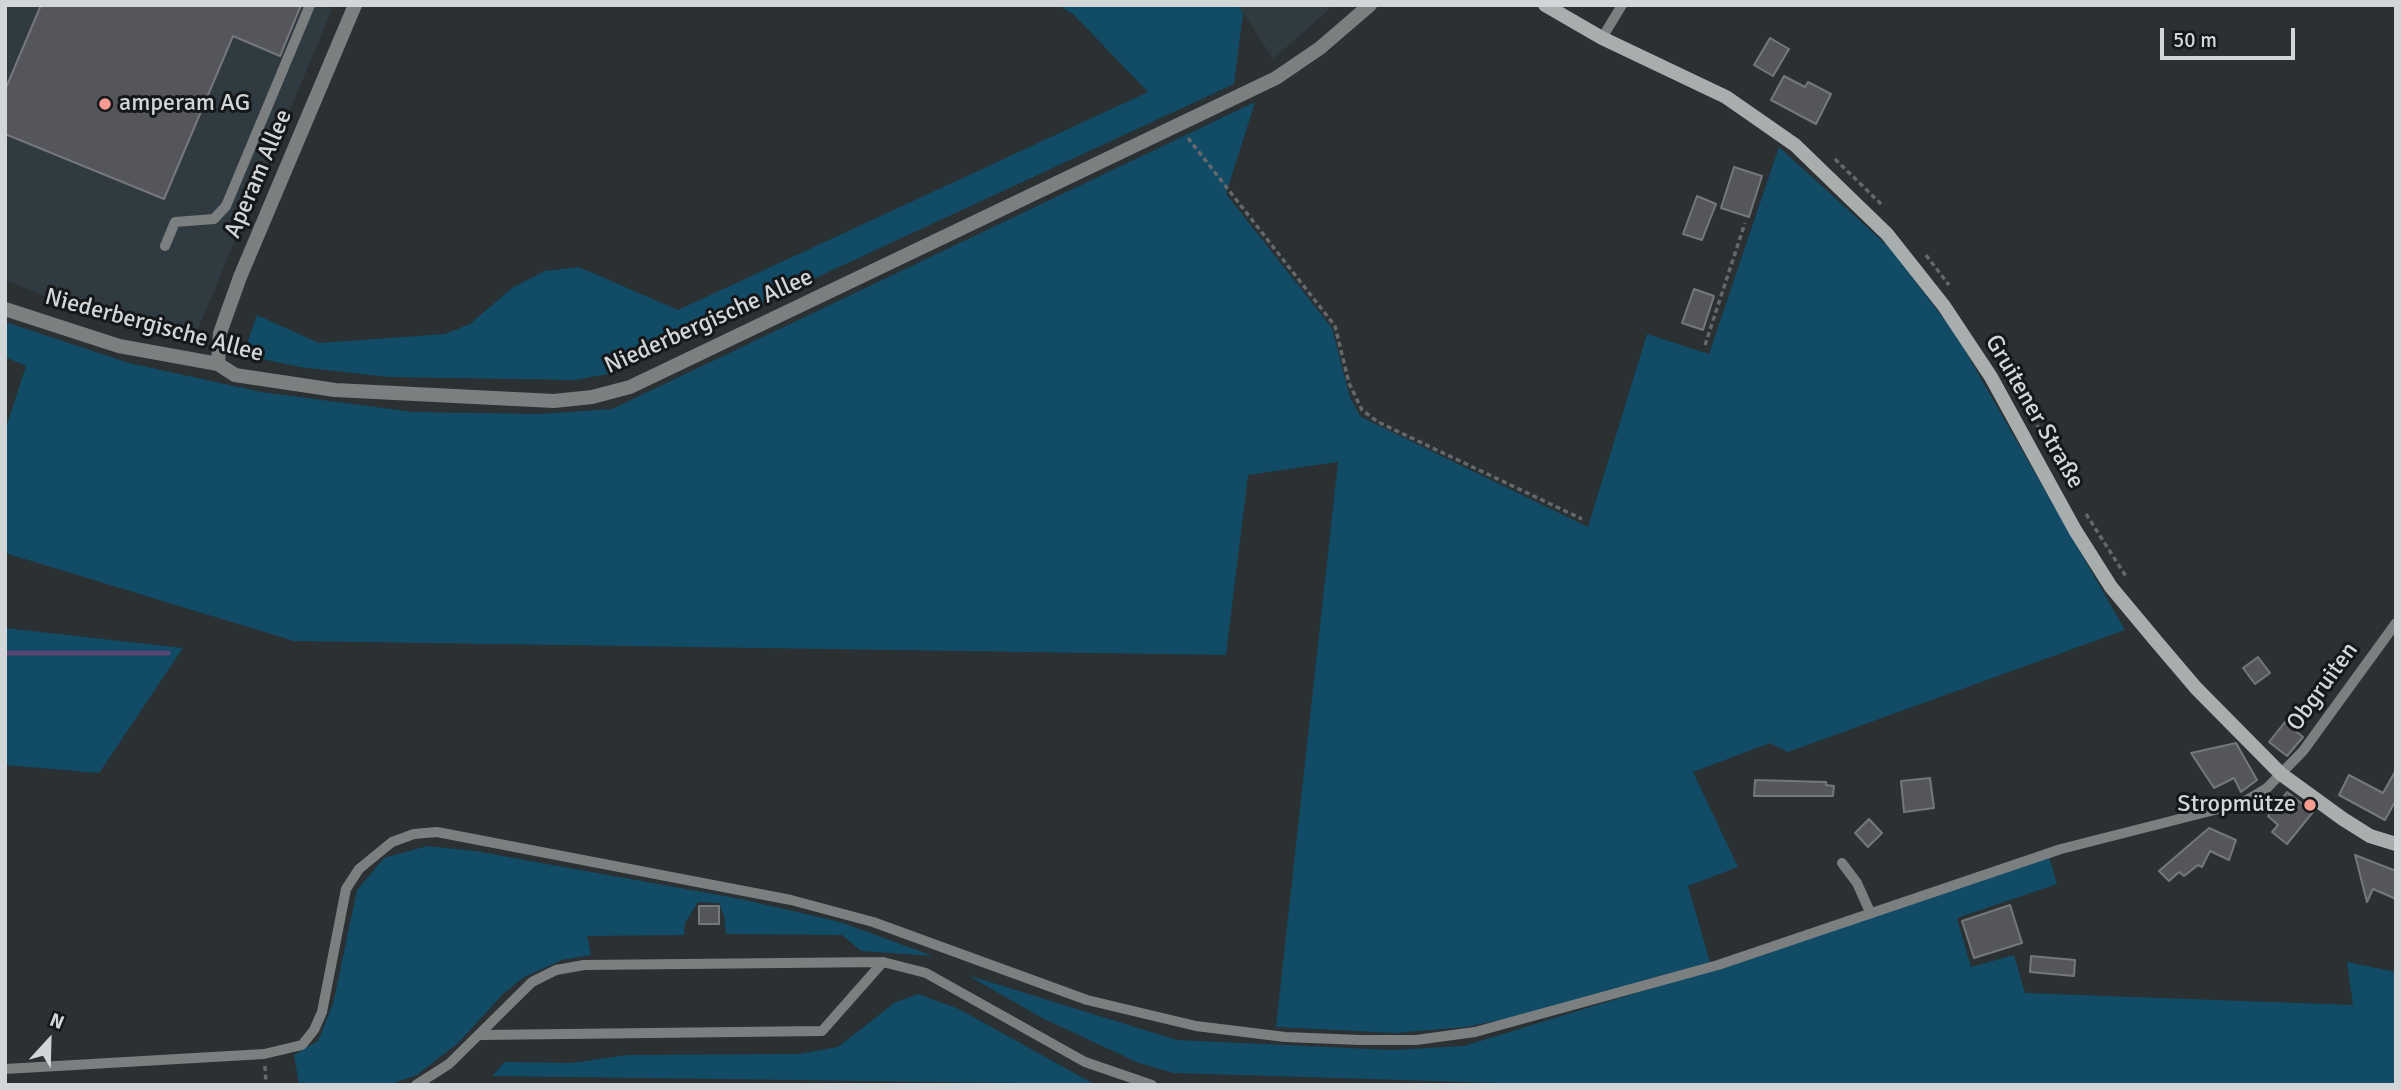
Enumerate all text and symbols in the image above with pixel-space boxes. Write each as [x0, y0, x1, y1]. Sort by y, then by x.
scale bar [2163, 14, 2298, 58]
text: 50 m [2173, 27, 2217, 53]
place label: amperam AG [119, 90, 250, 118]
marker: amperam AG [97, 96, 113, 112]
street label: Aperam Allee [219, 105, 299, 243]
street label: Niederbergische Allee [600, 263, 818, 381]
street label: Niederbergische Allee [42, 283, 266, 369]
street label: Gruitener Straße [1978, 330, 2090, 494]
street label: Obgruiten [2281, 637, 2365, 737]
place label: Stropmütze [2177, 791, 2296, 819]
marker: Stropmütze [2302, 797, 2318, 813]
north arrow [14, 1006, 84, 1076]
text: N [46, 1008, 67, 1035]

